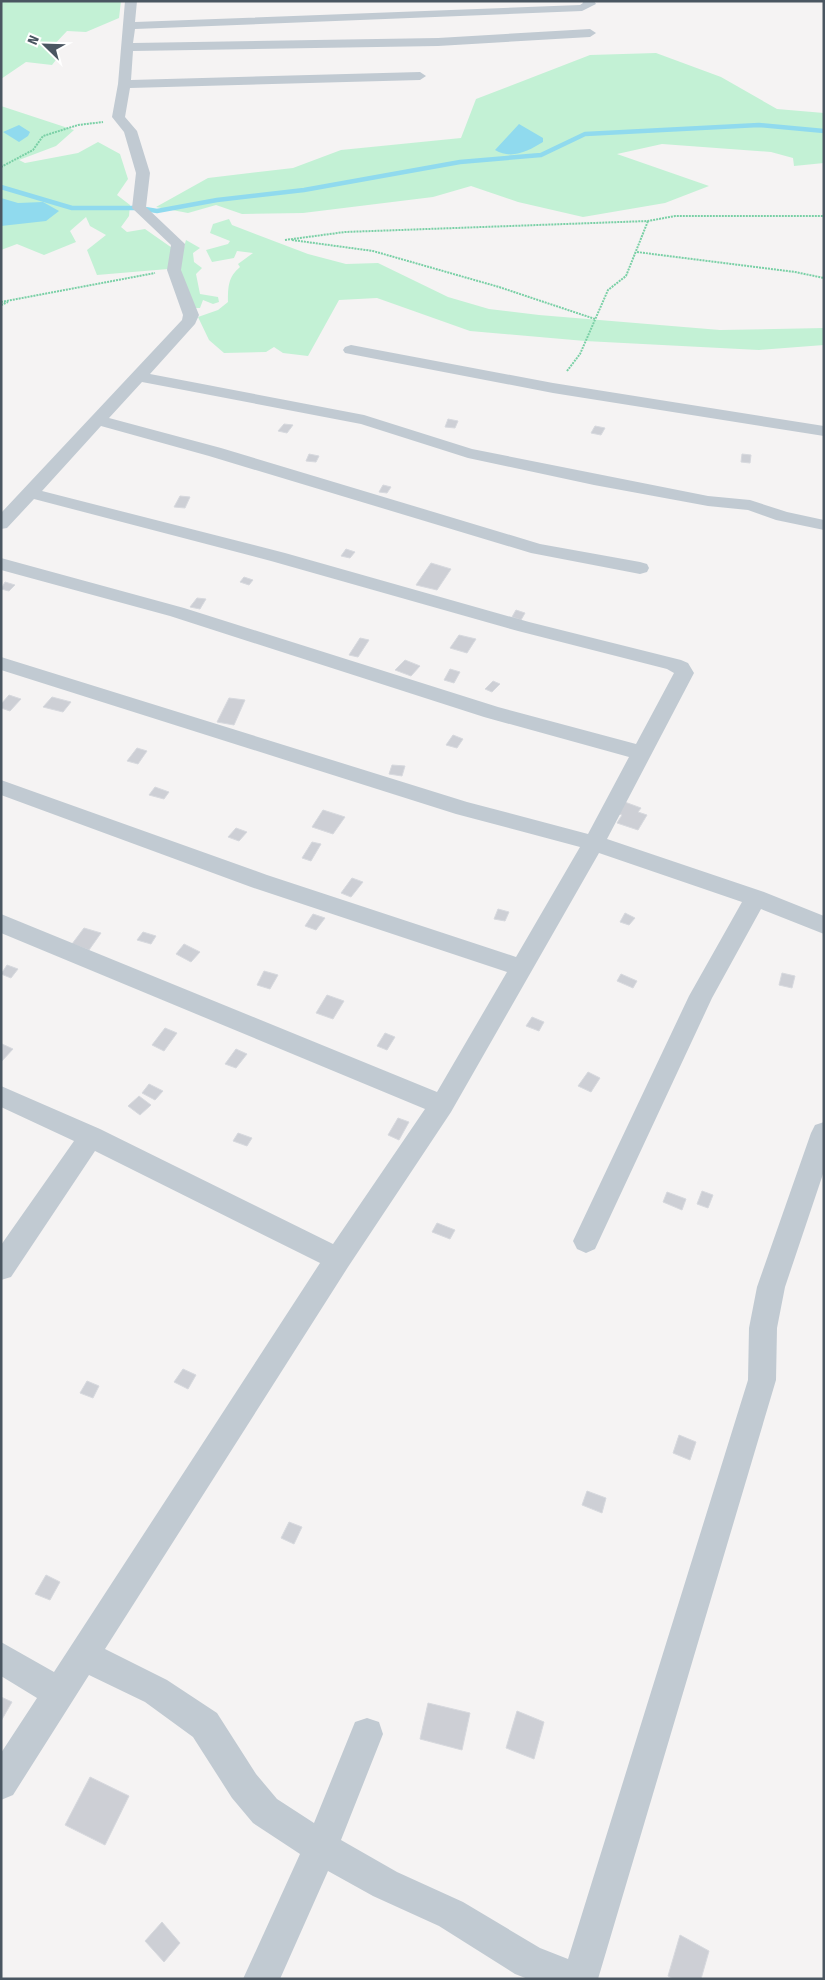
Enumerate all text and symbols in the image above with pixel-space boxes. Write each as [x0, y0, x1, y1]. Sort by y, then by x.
north arrow [20, 20, 70, 70]
text: N [24, 33, 43, 47]

